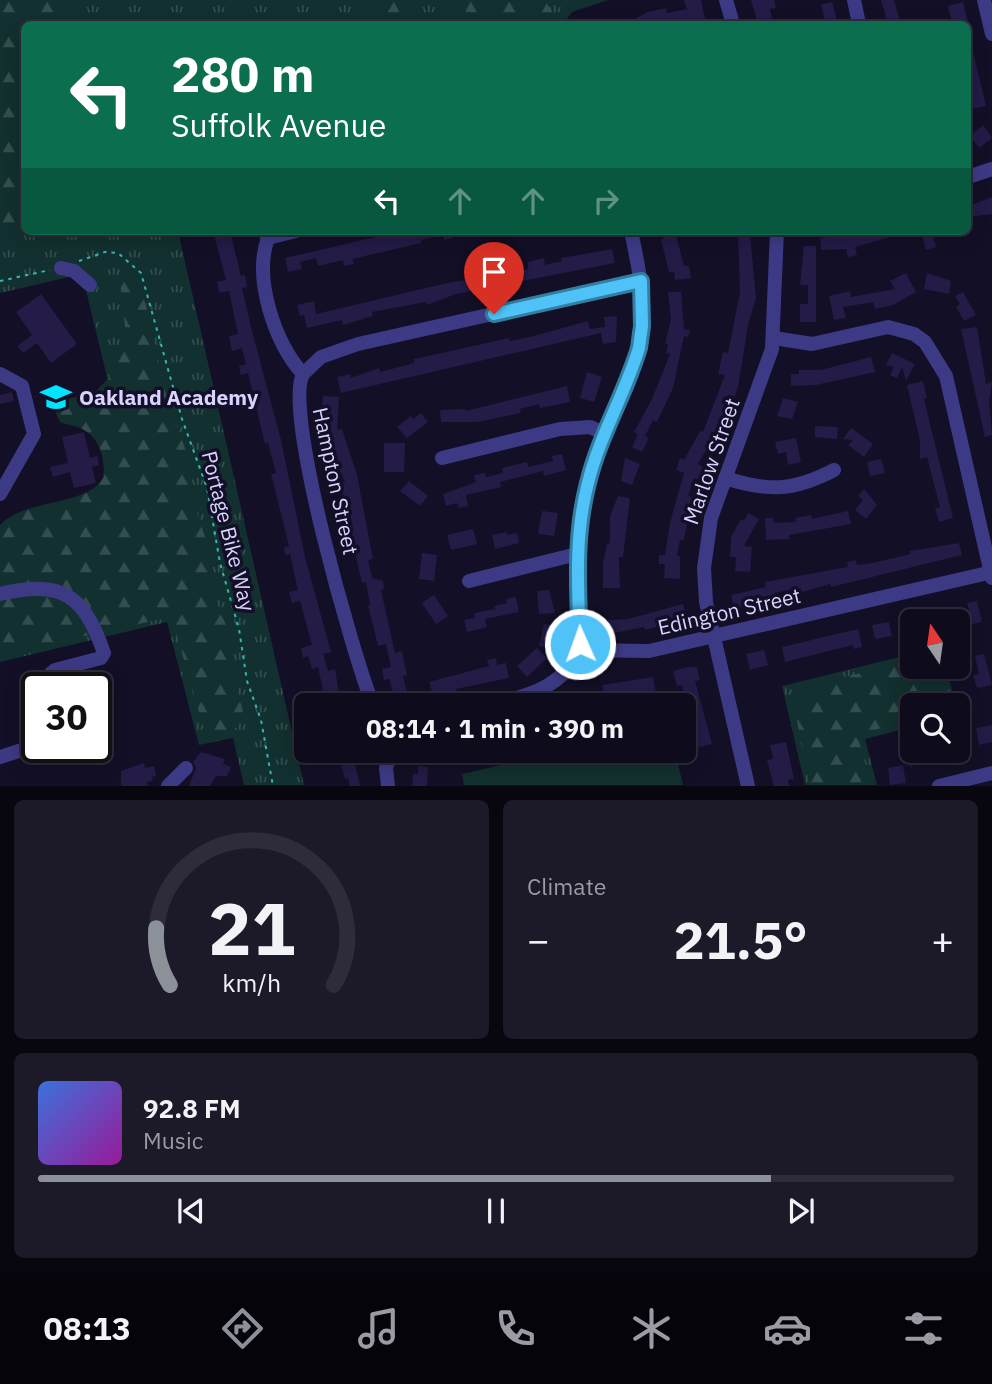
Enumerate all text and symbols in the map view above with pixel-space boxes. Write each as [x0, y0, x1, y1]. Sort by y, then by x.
text: 280 m [171, 42, 315, 105]
icon: left [56, 49, 147, 140]
text: Suffolk Avenue [171, 104, 386, 146]
icon: left [368, 182, 406, 220]
icon: ahead [441, 182, 479, 220]
icon: ahead [514, 182, 552, 220]
icon: right [587, 182, 625, 220]
pin [464, 242, 524, 314]
icon: arrive [475, 253, 513, 291]
school or university icon: Oakland Academy [39, 380, 73, 414]
place label: Oakland Academy [79, 383, 259, 411]
street label: Marlow Street [676, 394, 746, 528]
street label: Hampton Street [307, 405, 365, 557]
street label: Portage Bike Way [196, 448, 263, 615]
street label: Edington Street [655, 581, 803, 641]
position arrow [543, 607, 617, 681]
north arrow [900, 609, 970, 679]
map controls [900, 609, 970, 763]
speed limit sign: 30 [21, 672, 112, 763]
button: search [900, 693, 970, 763]
text: 08:14 · 1 min · 390 m [366, 711, 624, 745]
text: Climate [527, 871, 606, 901]
text: 21 [208, 881, 295, 976]
text: 21.5° [673, 906, 808, 973]
text: − [527, 915, 550, 964]
text: + [931, 915, 954, 964]
text: km/h [222, 966, 281, 999]
text: 92.8 FM [143, 1091, 241, 1125]
text: Music [143, 1125, 203, 1155]
icon: previous [172, 1192, 210, 1230]
icon: pause [477, 1192, 515, 1230]
icon: next [782, 1192, 820, 1230]
icon: directions [218, 1304, 267, 1353]
icon: music [354, 1304, 403, 1353]
icon: phone [491, 1304, 540, 1353]
icon: climate [627, 1304, 676, 1353]
icon: car [763, 1304, 812, 1353]
icon: filters [899, 1304, 948, 1353]
text: 08:13 [44, 1307, 131, 1349]

